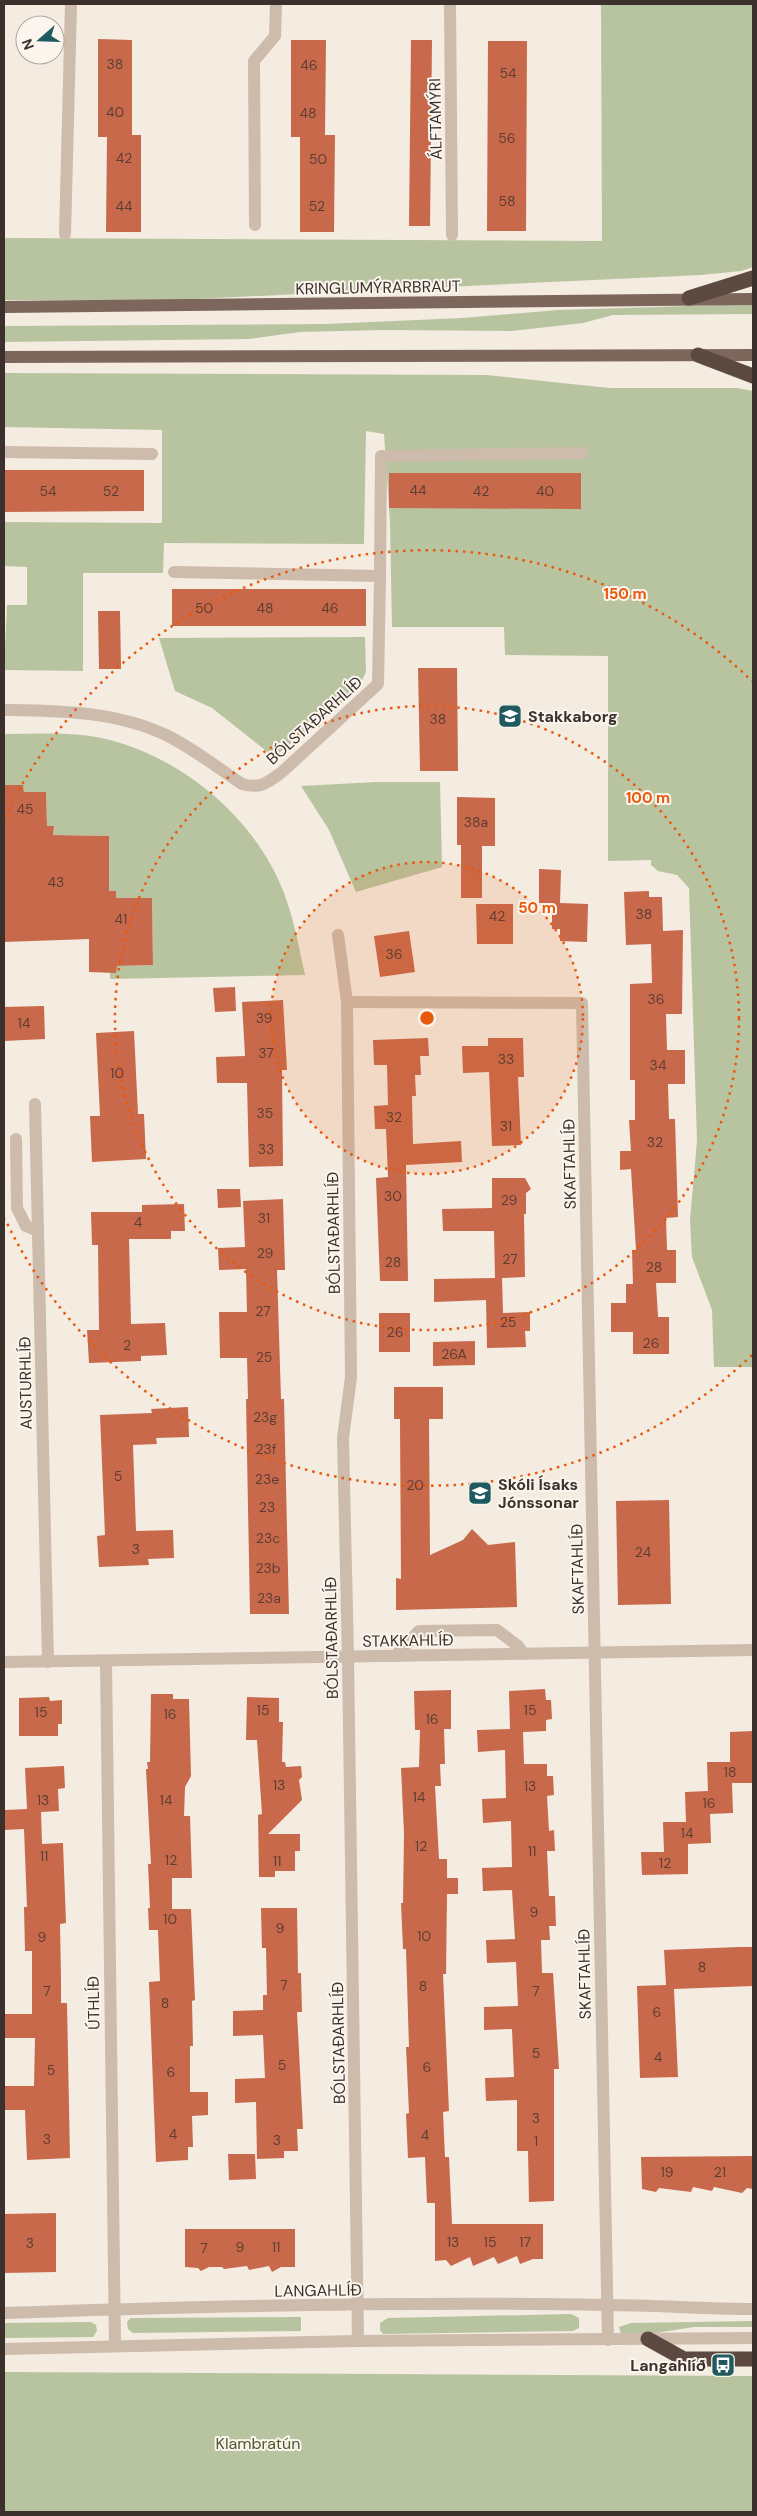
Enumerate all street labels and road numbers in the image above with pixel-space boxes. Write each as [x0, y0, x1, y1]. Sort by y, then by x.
street label: ÁLFTAMÝRI [424, 78, 447, 160]
street label: KRINGLUMÝRARBRAUT [295, 276, 461, 299]
street label: BÓLSTAÐARHLÍÐ [262, 672, 367, 769]
street label: SKAFTAHLÍÐ [558, 1119, 581, 1209]
street label: BÓLSTAÐARHLÍÐ [322, 1172, 345, 1294]
street label: AUSTURHLÍÐ [14, 1336, 37, 1430]
street label: SKAFTAHLÍÐ [566, 1524, 589, 1614]
street label: BÓLSTAÐARHLÍÐ [320, 1577, 343, 1699]
street label: STAKKAHLÍÐ [362, 1629, 454, 1652]
street label: SKAFTAHLÍÐ [573, 1929, 596, 2019]
street label: ÚTHLÍÐ [83, 1976, 104, 2030]
street label: BÓLSTAÐARHLÍÐ [327, 1982, 350, 2104]
street label: LANGAHLÍÐ [274, 2279, 362, 2302]

